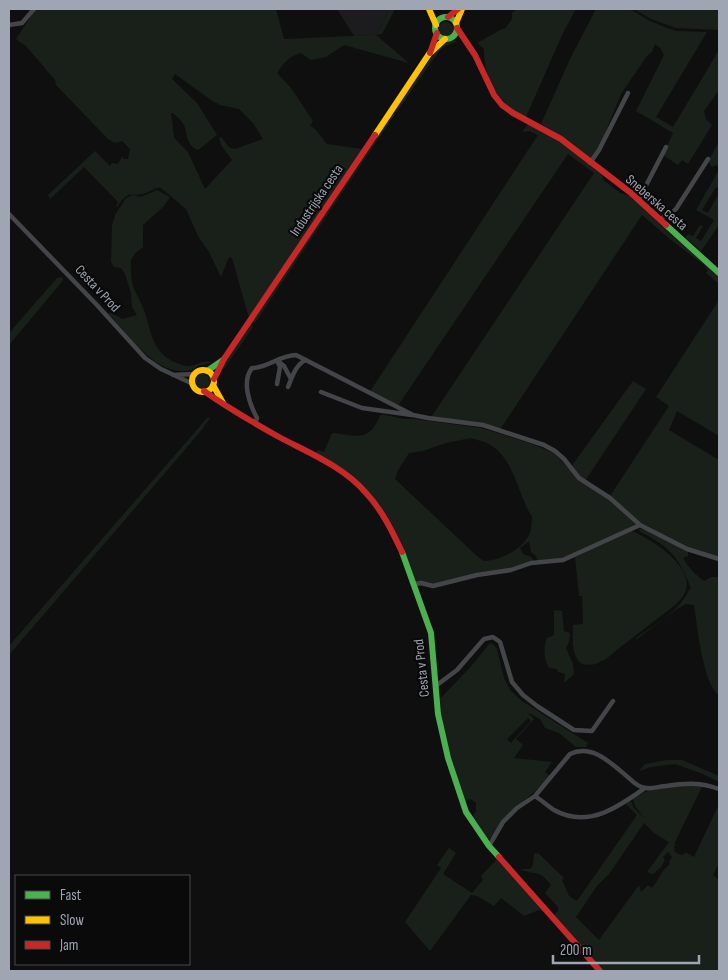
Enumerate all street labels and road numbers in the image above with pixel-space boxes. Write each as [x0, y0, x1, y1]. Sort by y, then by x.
street label: Industrijska cesta [286, 161, 347, 239]
street label: Sneberska cesta [622, 171, 691, 234]
street label: Cesta v Prod [72, 261, 124, 316]
street label: Cesta v Prod [410, 638, 433, 698]

